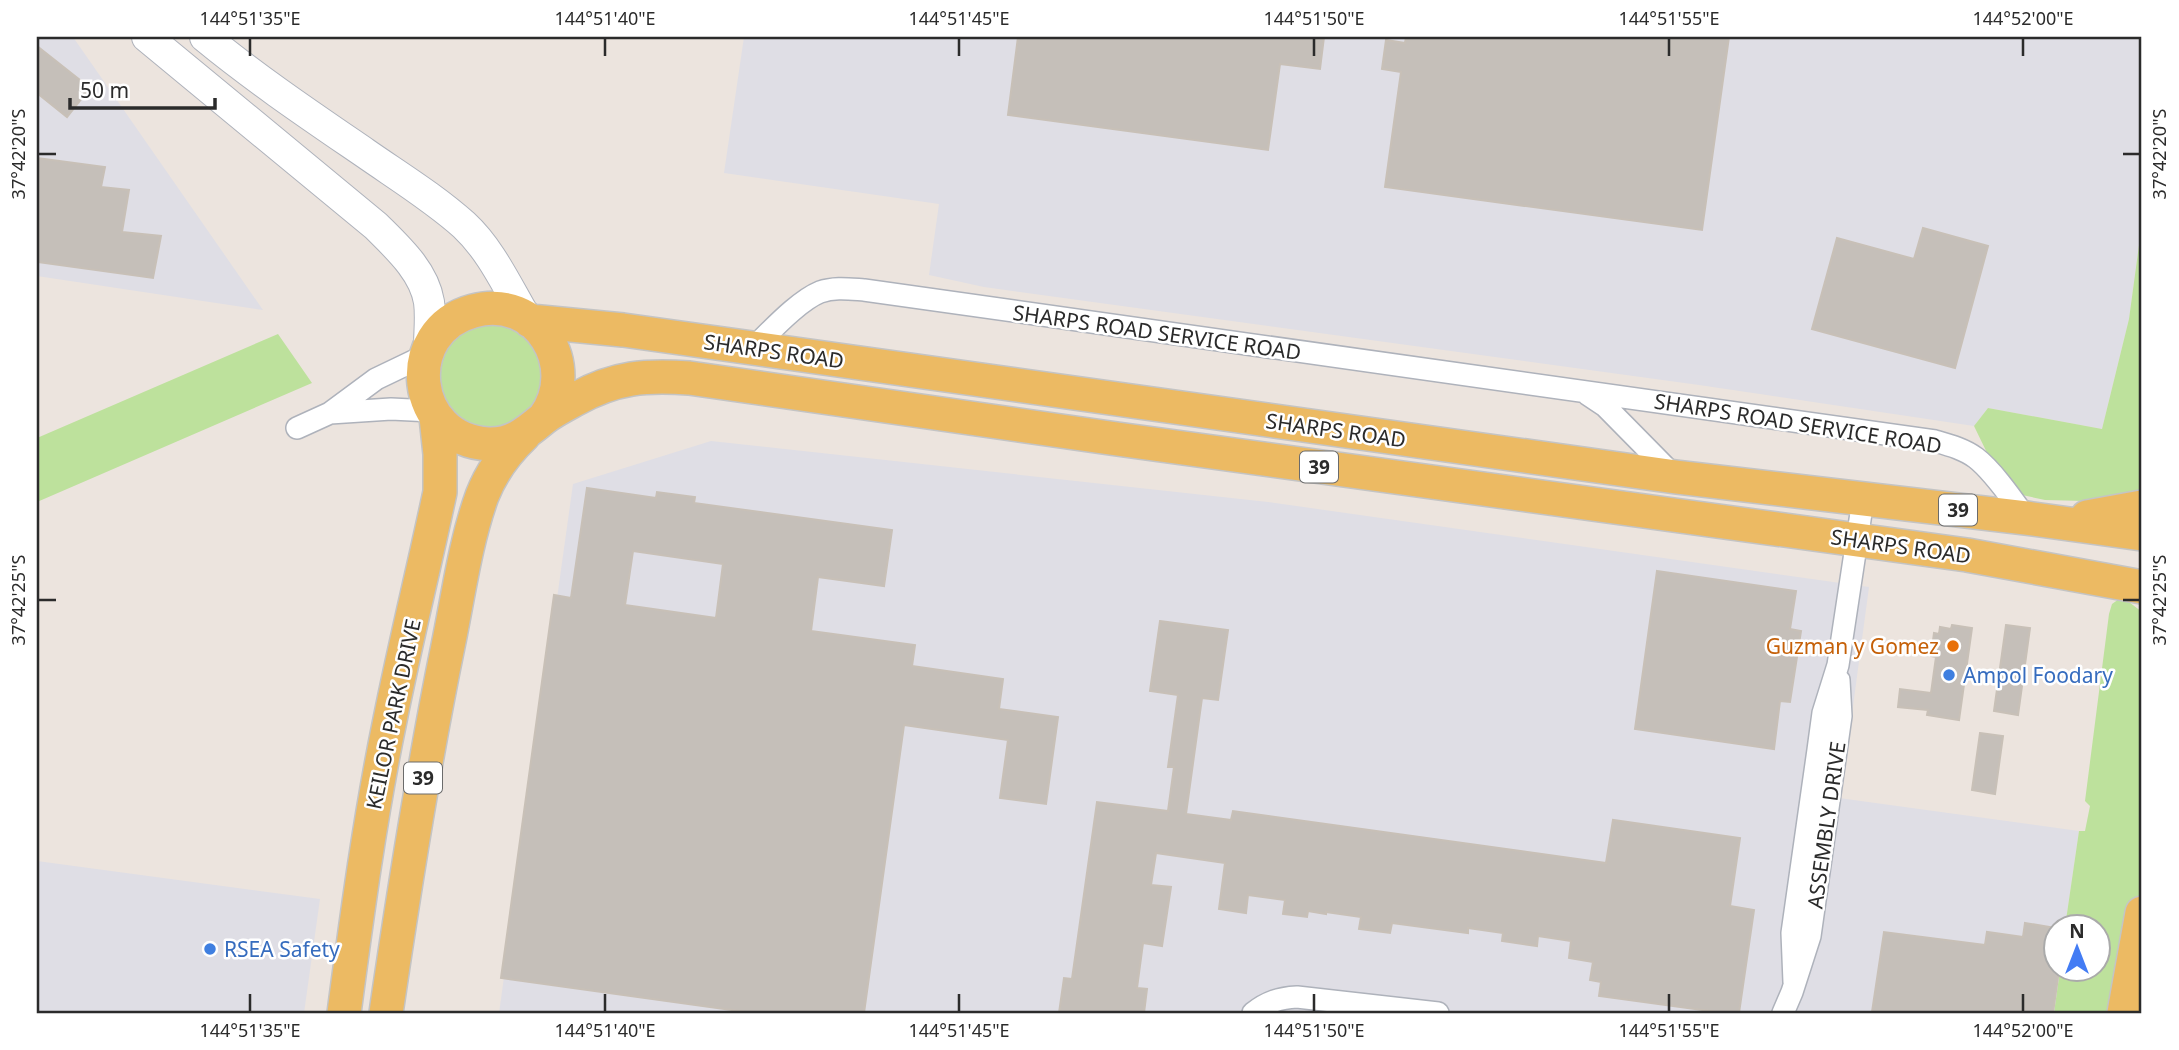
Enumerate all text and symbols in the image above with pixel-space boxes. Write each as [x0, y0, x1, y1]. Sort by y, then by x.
text: 144°51'35"E [199, 6, 301, 30]
text: 144°51'40"E [554, 6, 656, 30]
text: 144°51'45"E [908, 6, 1010, 30]
text: 144°51'50"E [1263, 6, 1365, 30]
text: 144°51'55"E [1618, 6, 1720, 30]
text: 144°52'00"E [1972, 6, 2074, 30]
scale bar [70, 66, 215, 110]
text: 50 m [80, 76, 129, 104]
text: 37°42'20"S [6, 109, 30, 199]
text: 37°42'20"S [2147, 109, 2171, 199]
street label: SHARPS ROAD SERVICE ROAD [1011, 298, 1303, 366]
street label: SHARPS ROAD [702, 327, 846, 375]
street label: SHARPS ROAD SERVICE ROAD [1652, 386, 1944, 460]
street label: SHARPS ROAD [1264, 406, 1408, 454]
road number: 39 [1300, 452, 1338, 482]
road number: 39 [1939, 495, 1977, 526]
street label: SHARPS ROAD [1829, 522, 1973, 570]
text: 37°42'25"S [6, 555, 30, 645]
text: 37°42'25"S [2147, 555, 2171, 645]
street label: KEILOR PARK DRIVE [359, 616, 427, 812]
place label: Guzman y Gomez [1766, 632, 1939, 660]
marker: Guzman y Gomez [1945, 638, 1961, 654]
place label: Ampol Foodary [1963, 661, 2113, 689]
marker: Ampol Foodary [1941, 667, 1957, 683]
street label: ASSEMBLY DRIVE [1800, 740, 1852, 910]
road number: 39 [404, 762, 442, 793]
north arrow [2042, 914, 2112, 984]
text: N [2069, 918, 2085, 944]
place label: RSEA Safety [224, 935, 340, 963]
marker: RSEA Safety [202, 941, 218, 957]
text: 144°51'35"E [199, 1018, 301, 1042]
text: 144°51'40"E [554, 1018, 656, 1042]
text: 144°51'45"E [908, 1018, 1010, 1042]
text: 144°51'50"E [1263, 1018, 1365, 1042]
text: 144°51'55"E [1618, 1018, 1720, 1042]
text: 144°52'00"E [1972, 1018, 2074, 1042]

